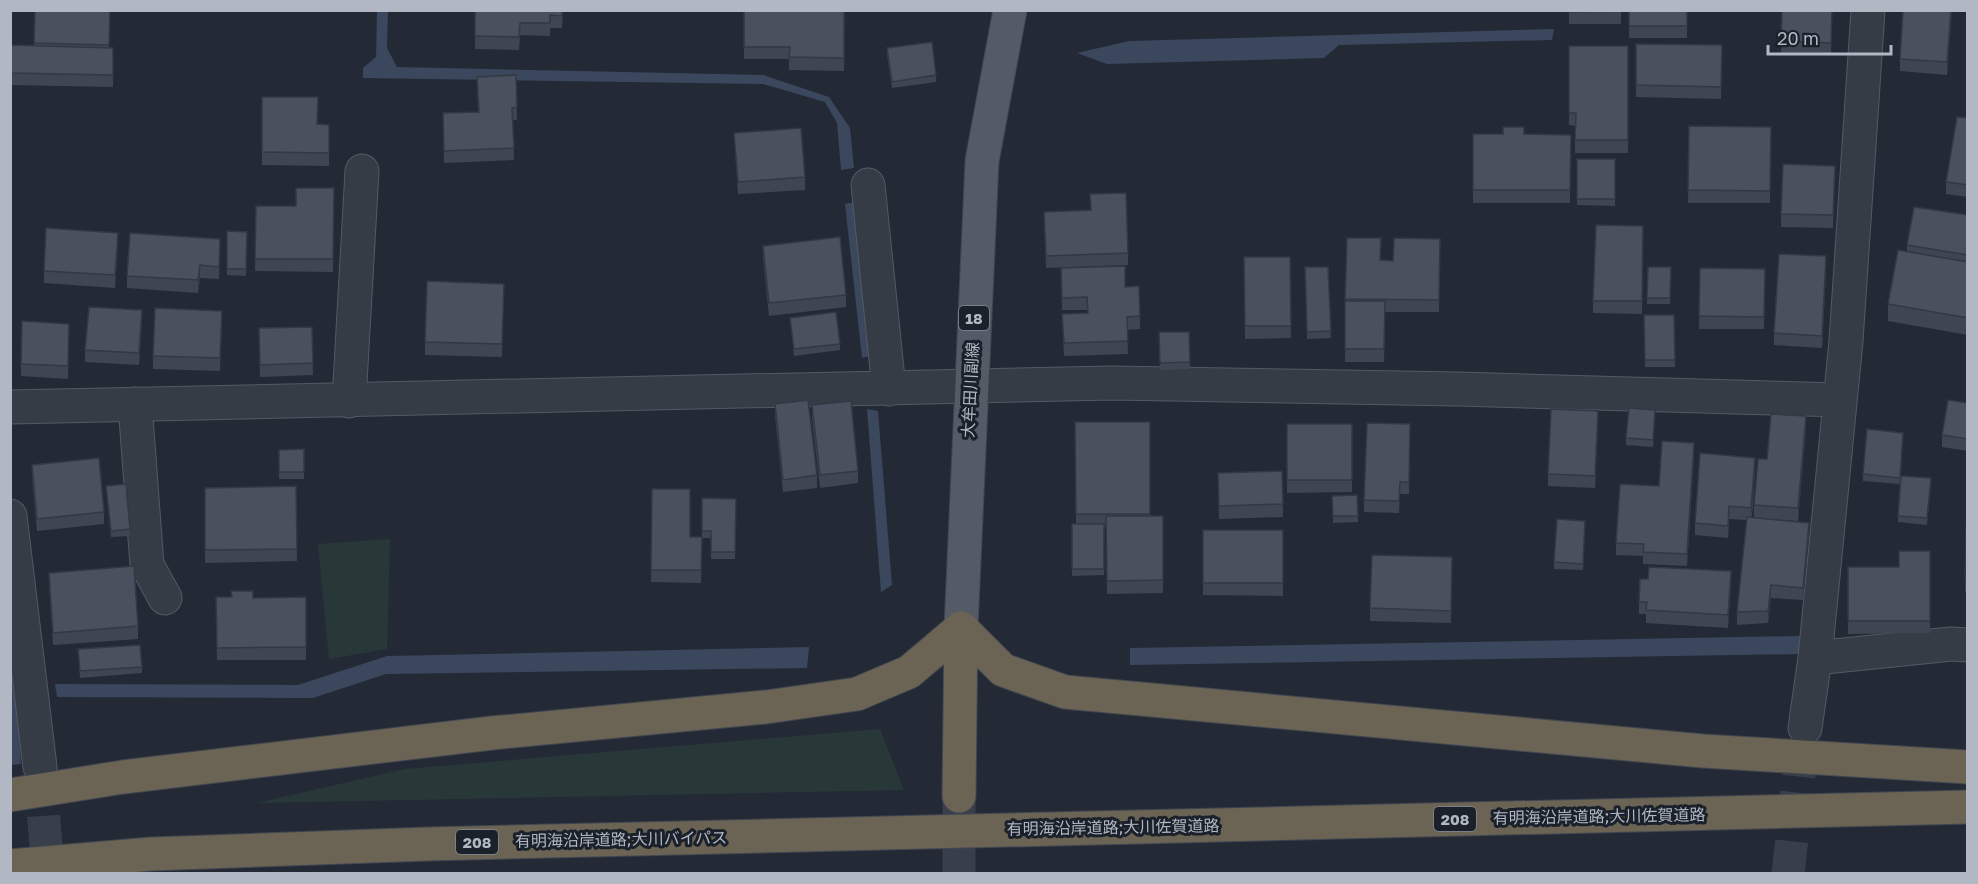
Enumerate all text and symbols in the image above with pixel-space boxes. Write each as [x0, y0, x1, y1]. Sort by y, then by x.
scale bar [1768, 18, 1891, 56]
text: 20 m [1777, 27, 1819, 49]
road number: 18 [959, 306, 989, 330]
street label: 大牟田川副線 [958, 342, 982, 438]
street label: 有明海沿岸道路;大川佐賀道路 [1492, 804, 1706, 828]
road number: 208 [1434, 807, 1476, 831]
street label: 有明海沿岸道路;大川佐賀道路 [1006, 815, 1220, 839]
street label: 有明海沿岸道路;大川バイパス [515, 827, 727, 851]
road number: 208 [456, 830, 498, 854]

